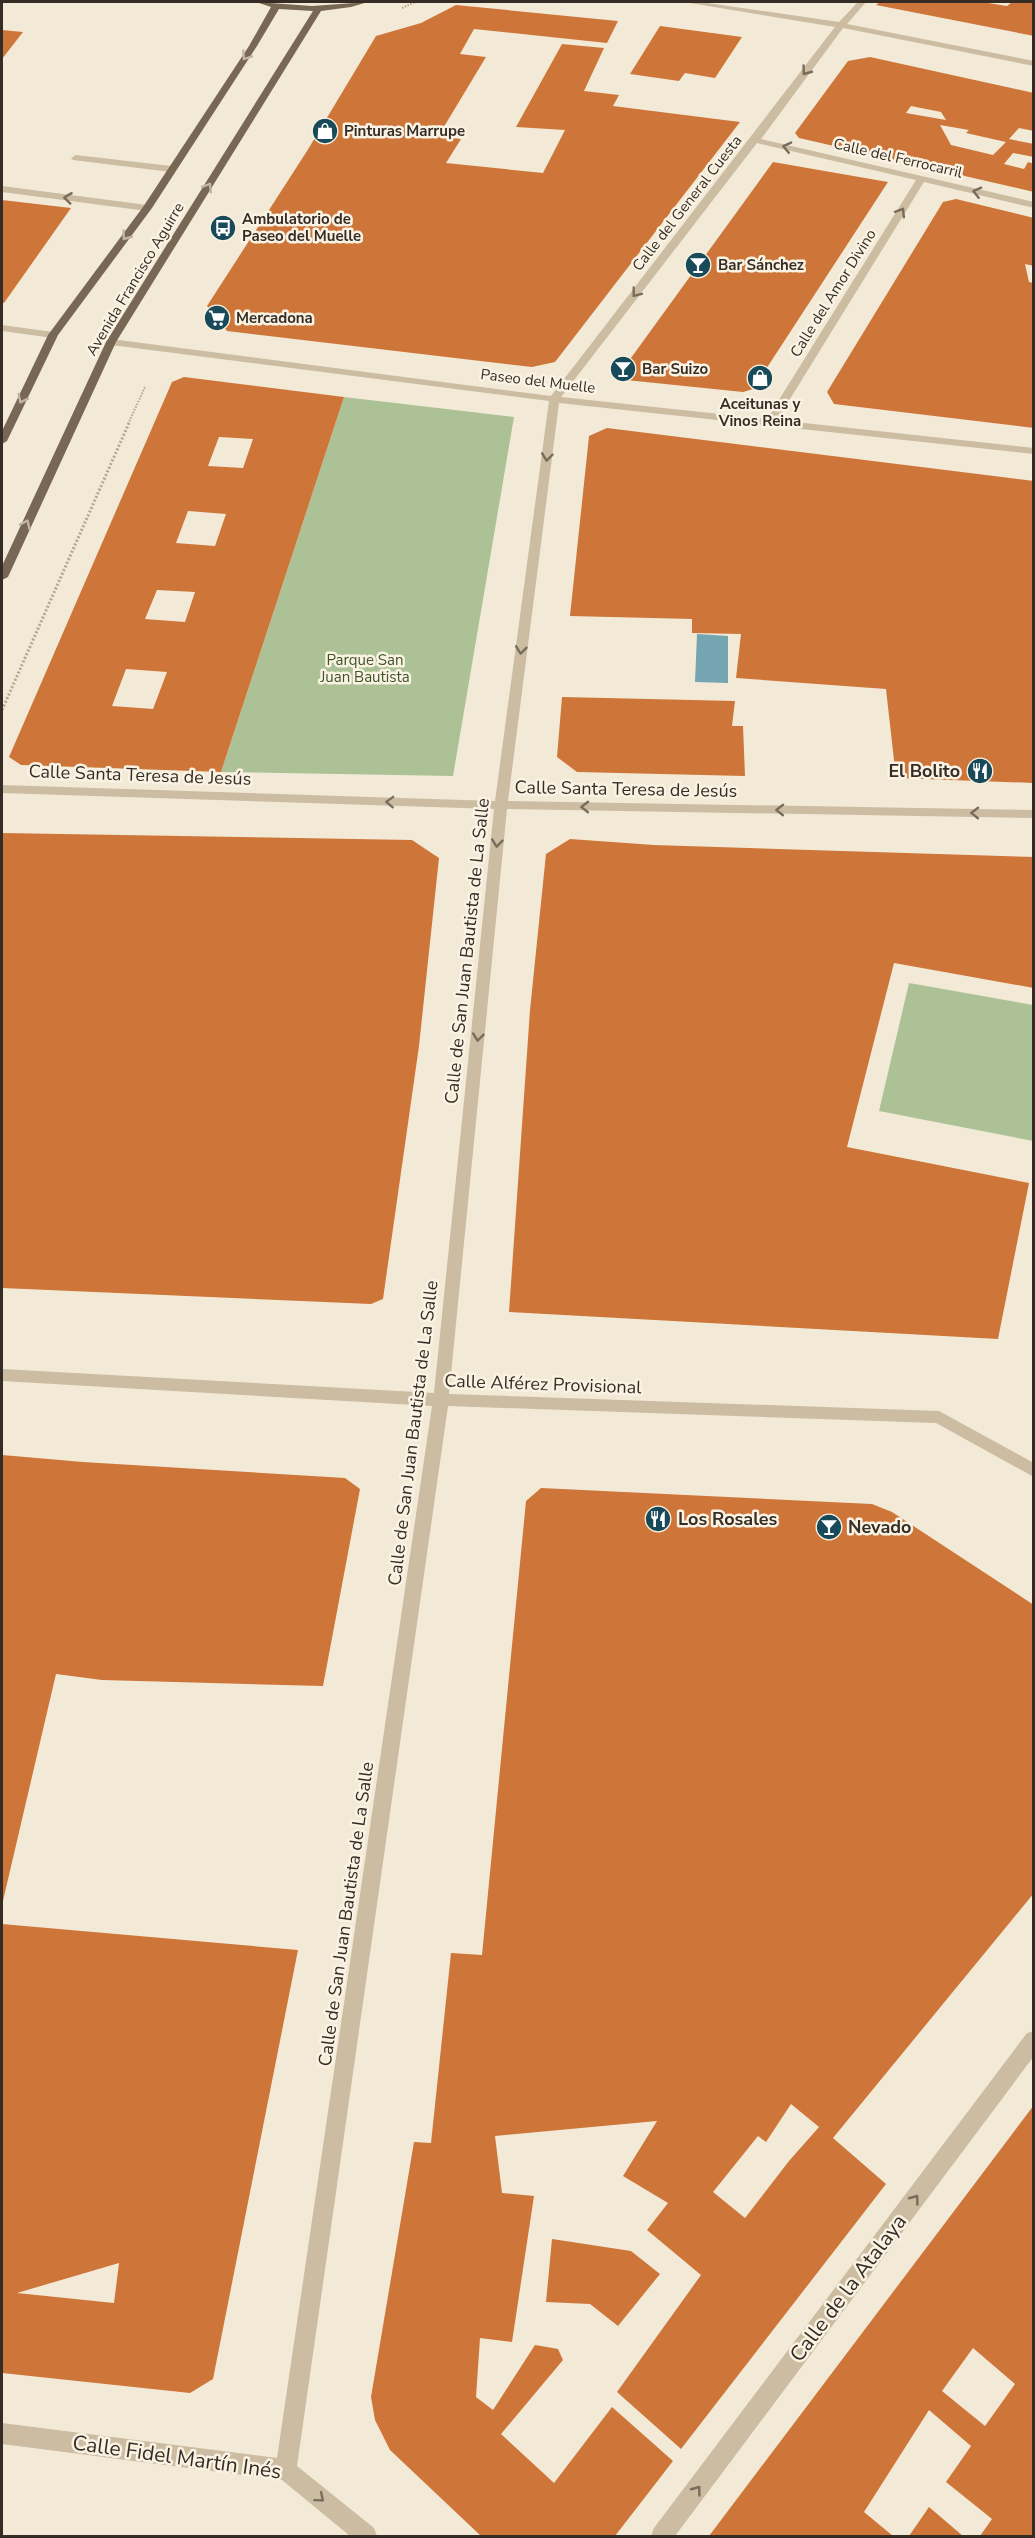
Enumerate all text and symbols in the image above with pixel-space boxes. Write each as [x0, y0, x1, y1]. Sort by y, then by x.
one-way arrow [242, 49, 253, 60]
one-way arrow [803, 65, 814, 76]
shop icon: Pinturas Marrupe [310, 116, 340, 146]
place label: Pinturas Marrupe [344, 121, 465, 141]
street label: Calle del General Cuesta [628, 131, 746, 275]
street label: Calle del Ferrocarril [832, 133, 965, 183]
one-way arrow [782, 141, 792, 154]
one-way arrow [201, 183, 212, 194]
one-way arrow [972, 186, 982, 199]
one-way arrow [63, 192, 72, 204]
street label: Avenida Francisco Aguirre [81, 199, 189, 359]
one-way arrow [893, 208, 905, 218]
place label: Ambulatorio de Paseo del Muelle [242, 209, 361, 246]
bus stop icon: Ambulatorio de Paseo del Muelle [208, 213, 238, 243]
street label: Calle del Amor Divino [785, 225, 881, 361]
one-way arrow [122, 229, 133, 240]
bar icon: Bar Sánchez [683, 250, 713, 280]
place label: Bar Sánchez [718, 255, 804, 275]
one-way arrow [633, 286, 644, 297]
supermarket icon: Mercadona [202, 303, 232, 333]
place label: Mercadona [236, 308, 313, 328]
bar icon: Bar Suizo [608, 354, 638, 384]
place label: Bar Suizo [642, 359, 708, 379]
shop icon: Aceitunas y Vinos Reina [745, 363, 775, 393]
street label: Paseo del Muelle [479, 364, 597, 398]
one-way arrow [17, 393, 29, 404]
place label: Aceitunas y Vinos Reina [718, 394, 801, 431]
one-way arrow [541, 452, 553, 461]
one-way arrow [19, 520, 31, 531]
one-way arrow [516, 645, 528, 655]
park label: Parque San Juan Bautista [319, 650, 410, 687]
restaurant icon: El Bolito [965, 756, 995, 786]
street label: Calle Santa Teresa de Jesús [28, 759, 252, 791]
place label: El Bolito [888, 759, 960, 783]
street label: Calle Santa Teresa de Jesús [514, 775, 738, 803]
one-way arrow [386, 795, 395, 808]
street label: Calle de San Juan Bautista de La Salle [439, 797, 495, 1105]
one-way arrow [581, 800, 590, 813]
one-way arrow [776, 804, 785, 816]
one-way arrow [971, 807, 980, 819]
one-way arrow [491, 839, 504, 848]
one-way arrow [472, 1033, 484, 1042]
street label: Calle de San Juan Bautista de La Salle [382, 1279, 444, 1587]
street label: Calle Alférez Provisional [444, 1369, 643, 1399]
restaurant icon: Los Rosales [643, 1504, 673, 1534]
place label: Los Rosales [678, 1507, 778, 1531]
bar icon: Nevado [814, 1512, 844, 1542]
place label: Nevado [848, 1515, 911, 1539]
street label: Calle de San Juan Bautista de La Salle [313, 1760, 379, 2068]
one-way arrow [907, 2194, 918, 2205]
street label: Calle de la Atalaya [783, 2209, 913, 2367]
street label: Calle Fidel Martín Inés [71, 2428, 283, 2486]
one-way arrow [690, 2485, 701, 2496]
one-way arrow [313, 2491, 324, 2502]

